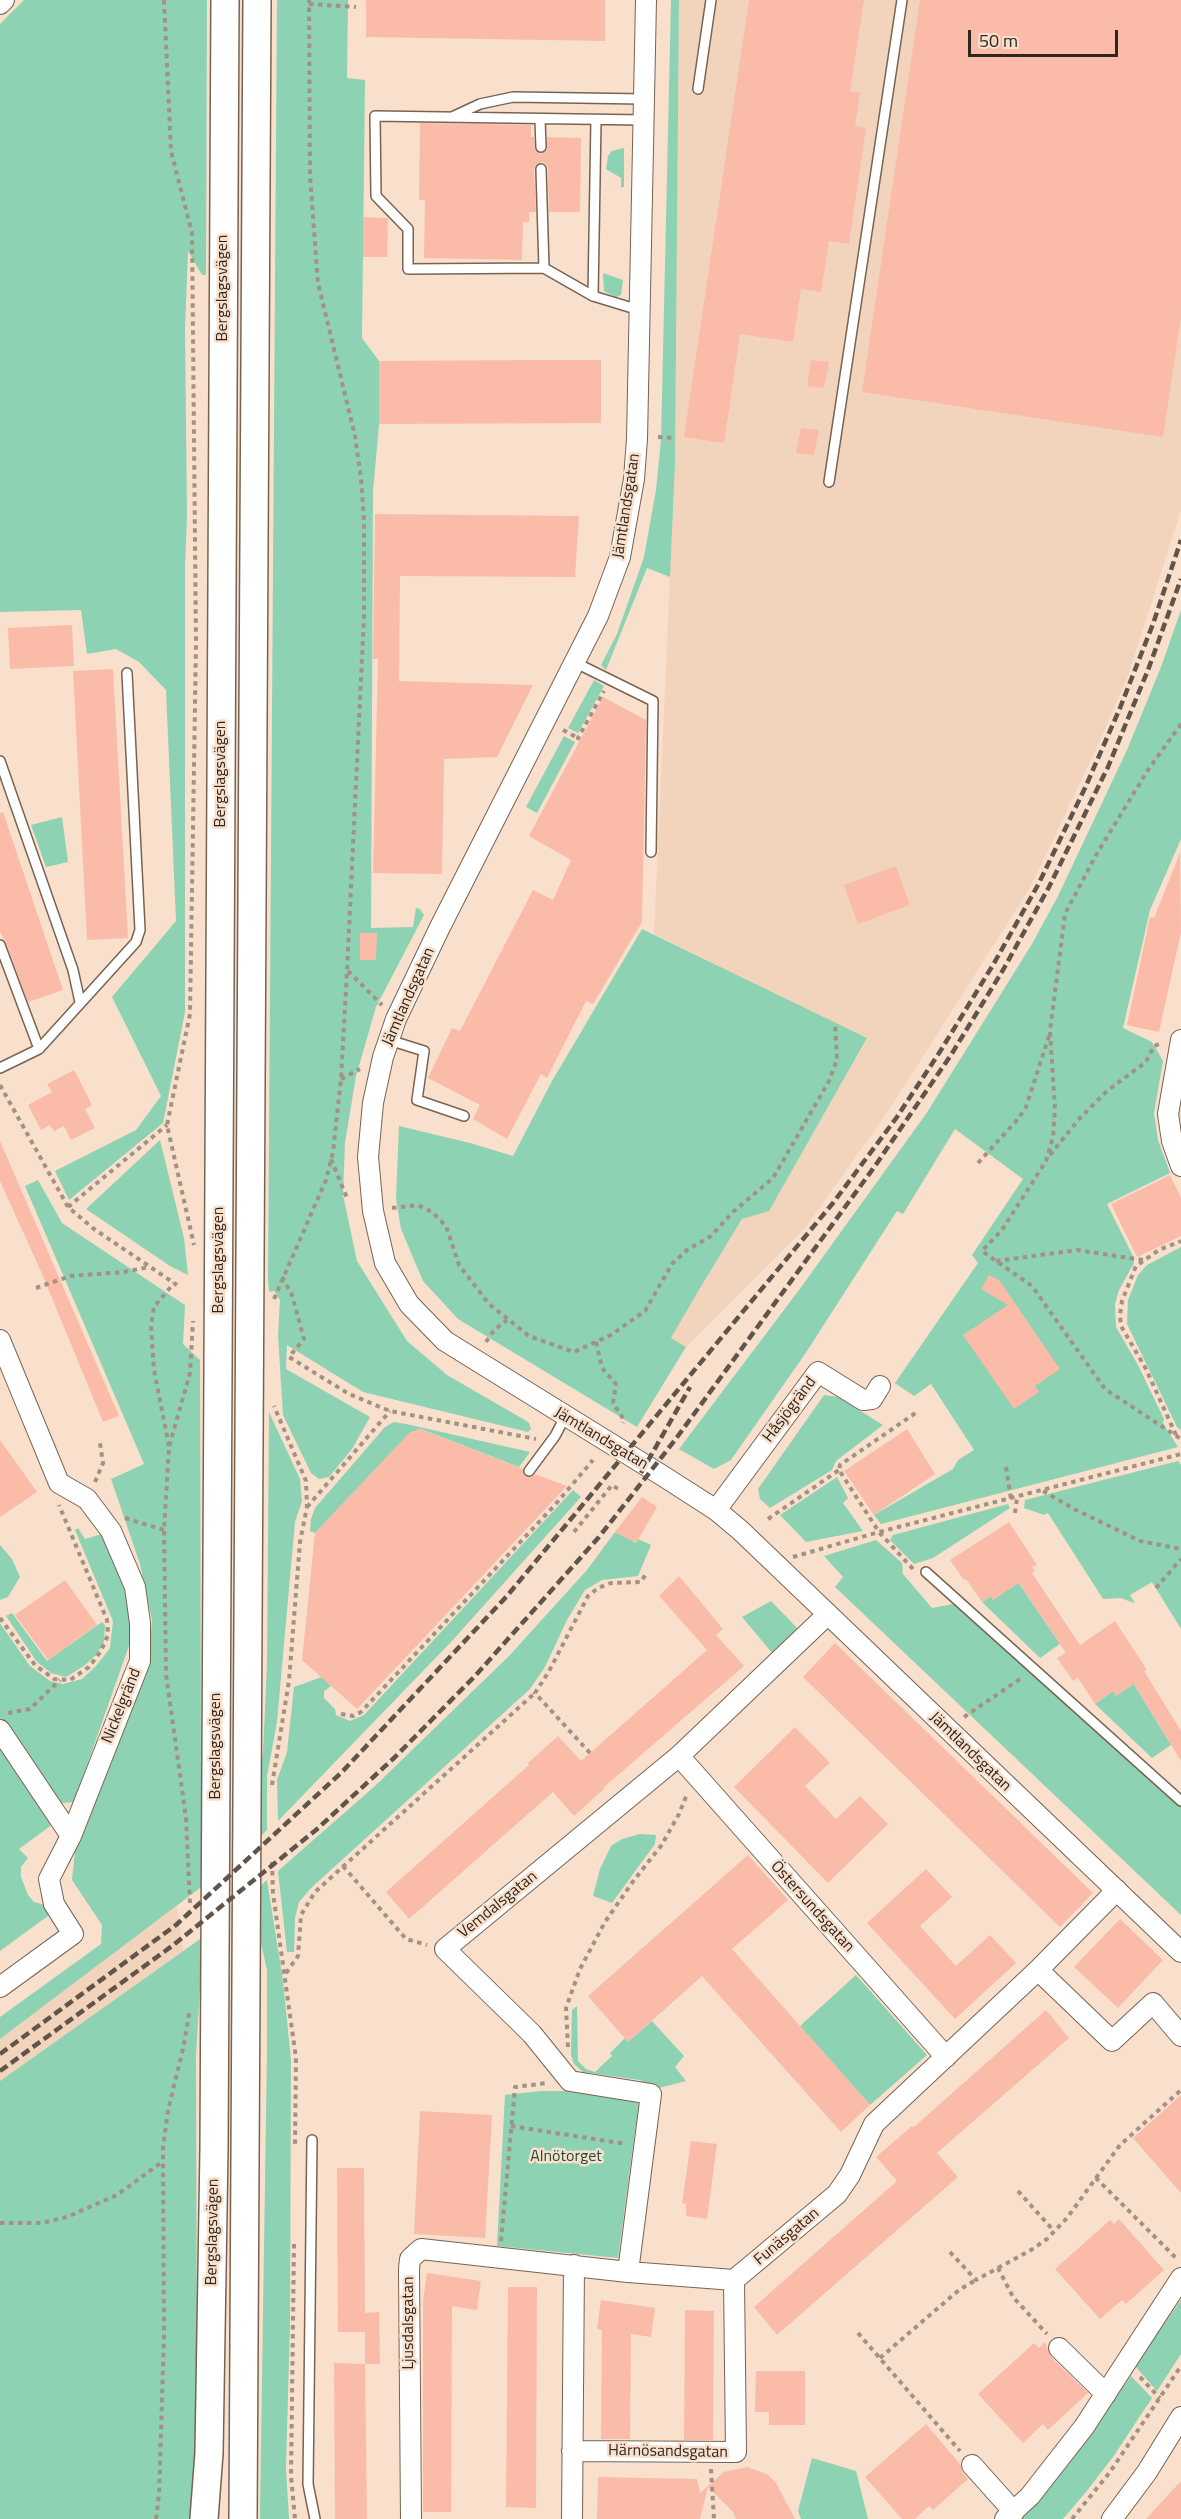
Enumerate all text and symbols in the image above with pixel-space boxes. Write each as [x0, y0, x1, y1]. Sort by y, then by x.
scale bar [971, 18, 1121, 56]
text: 50 m [979, 27, 1018, 54]
street label: Bergslagsvägen [213, 235, 233, 341]
street label: Jämtlandsgatan [609, 452, 645, 560]
street label: Bergslagsvägen [211, 721, 231, 827]
street label: Jämtlandsgatan [379, 945, 439, 1049]
street label: Bergslagsvägen [209, 1207, 229, 1313]
street label: Håsjögränd [759, 1373, 821, 1447]
street label: Jämtlandsgatan [551, 1403, 651, 1475]
street label: Nickelgränd [98, 1666, 146, 1746]
street label: Bergslagsvägen [206, 1693, 226, 1799]
street label: Jämtlandsgatan [925, 1708, 1015, 1796]
street label: Östersundsgatan [766, 1857, 858, 1957]
street label: Vemdalsgatan [455, 1867, 541, 1943]
park label: Alnötorget [530, 2147, 602, 2167]
street label: Bergslagsvägen [202, 2178, 224, 2286]
street label: Funäsgatan [751, 2204, 823, 2270]
street label: Ljusdalsgatan [399, 2276, 419, 2370]
street label: Härnösandsgatan [608, 2441, 728, 2463]

